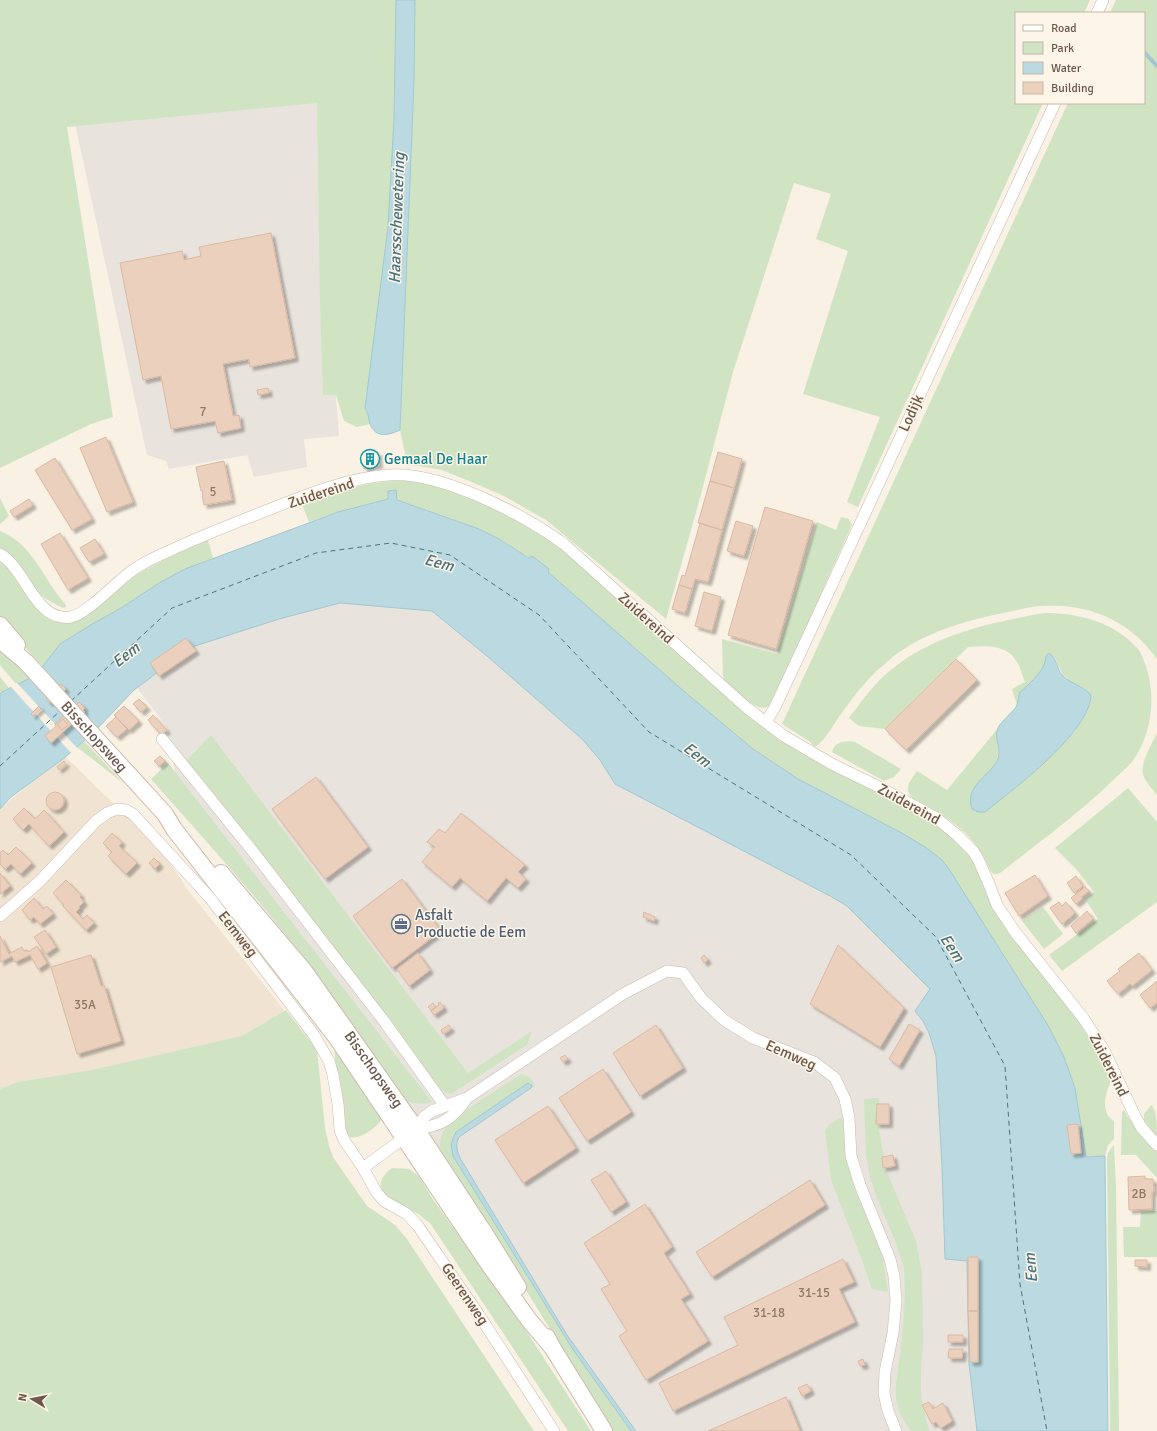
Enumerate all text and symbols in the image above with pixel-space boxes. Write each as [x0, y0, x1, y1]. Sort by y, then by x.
legend [1015, 12, 1145, 104]
text: Road [1051, 21, 1077, 36]
text: Park [1051, 41, 1074, 56]
text: Water [1051, 61, 1082, 76]
text: Building [1051, 81, 1094, 96]
water label: Haarsschewetering [385, 150, 409, 284]
street label: Lodijk [895, 391, 928, 434]
house number: 7 [199, 404, 207, 420]
building icon: Gemaal De Haar [359, 448, 381, 470]
place label: Gemaal De Haar [384, 450, 488, 468]
street label: Zuidereind [286, 474, 356, 512]
house number: 5 [209, 484, 217, 500]
water label: Eem [422, 550, 457, 577]
street label: Zuidereind [614, 588, 678, 648]
water label: Eem [108, 637, 145, 672]
street label: Bisschopsweg [57, 697, 131, 776]
water label: Eem [679, 738, 716, 773]
street label: Zuidereind [875, 779, 943, 829]
place label: Asfalt Productie de Eem [415, 906, 526, 941]
street label: Eemweg [214, 907, 262, 961]
office icon: Asfalt Productie de Eem [390, 913, 412, 935]
water label: Eem [935, 930, 969, 967]
house number: 35A [74, 997, 96, 1013]
street label: Bisschopsweg [340, 1027, 407, 1111]
street label: Zuidereind [1085, 1030, 1133, 1100]
street label: Eemweg [763, 1036, 819, 1074]
house number: 2B [1132, 1186, 1147, 1202]
water label: Eem [1020, 1251, 1042, 1284]
street label: Geerenweg [438, 1259, 492, 1329]
house number: 31-15 [798, 1285, 830, 1301]
house number: 31-18 [753, 1305, 785, 1321]
north arrow [12, 1379, 52, 1419]
text: N [16, 1392, 30, 1402]

